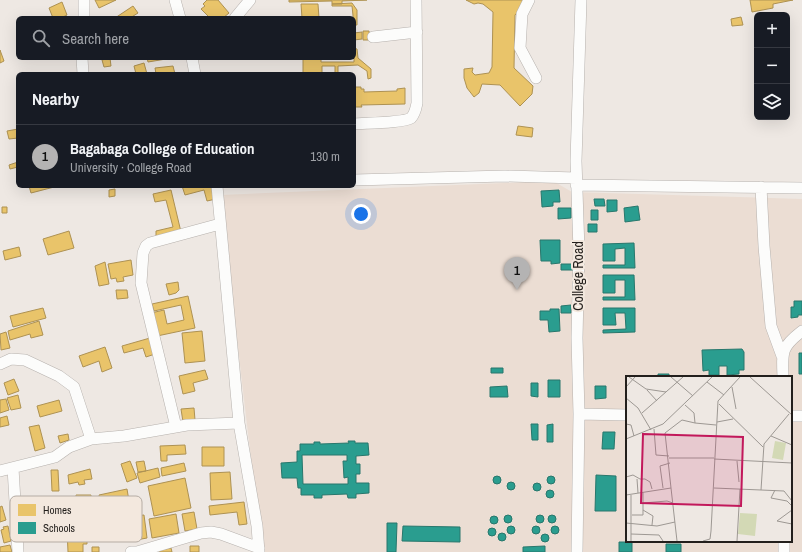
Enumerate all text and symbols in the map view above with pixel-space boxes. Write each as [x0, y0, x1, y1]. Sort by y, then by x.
map controls [754, 12, 790, 120]
button: + [754, 12, 790, 48]
search box [16, 16, 356, 60]
icon: search [30, 27, 52, 49]
text: Search here [62, 28, 129, 49]
button: − [754, 48, 790, 84]
button: layers [754, 84, 790, 120]
text: Nearby [32, 87, 79, 110]
text: Bagabaga College of Education [70, 138, 255, 159]
text: 1 [42, 148, 48, 165]
text: 130 m [310, 148, 340, 165]
text: University · College Road [70, 159, 191, 176]
your location [351, 204, 371, 224]
street label: College Road [569, 241, 587, 311]
pin: 1 [504, 257, 530, 290]
inset map [626, 376, 792, 542]
legend [10, 496, 142, 542]
text: Homes [43, 503, 72, 517]
text: Schools [43, 521, 76, 535]

